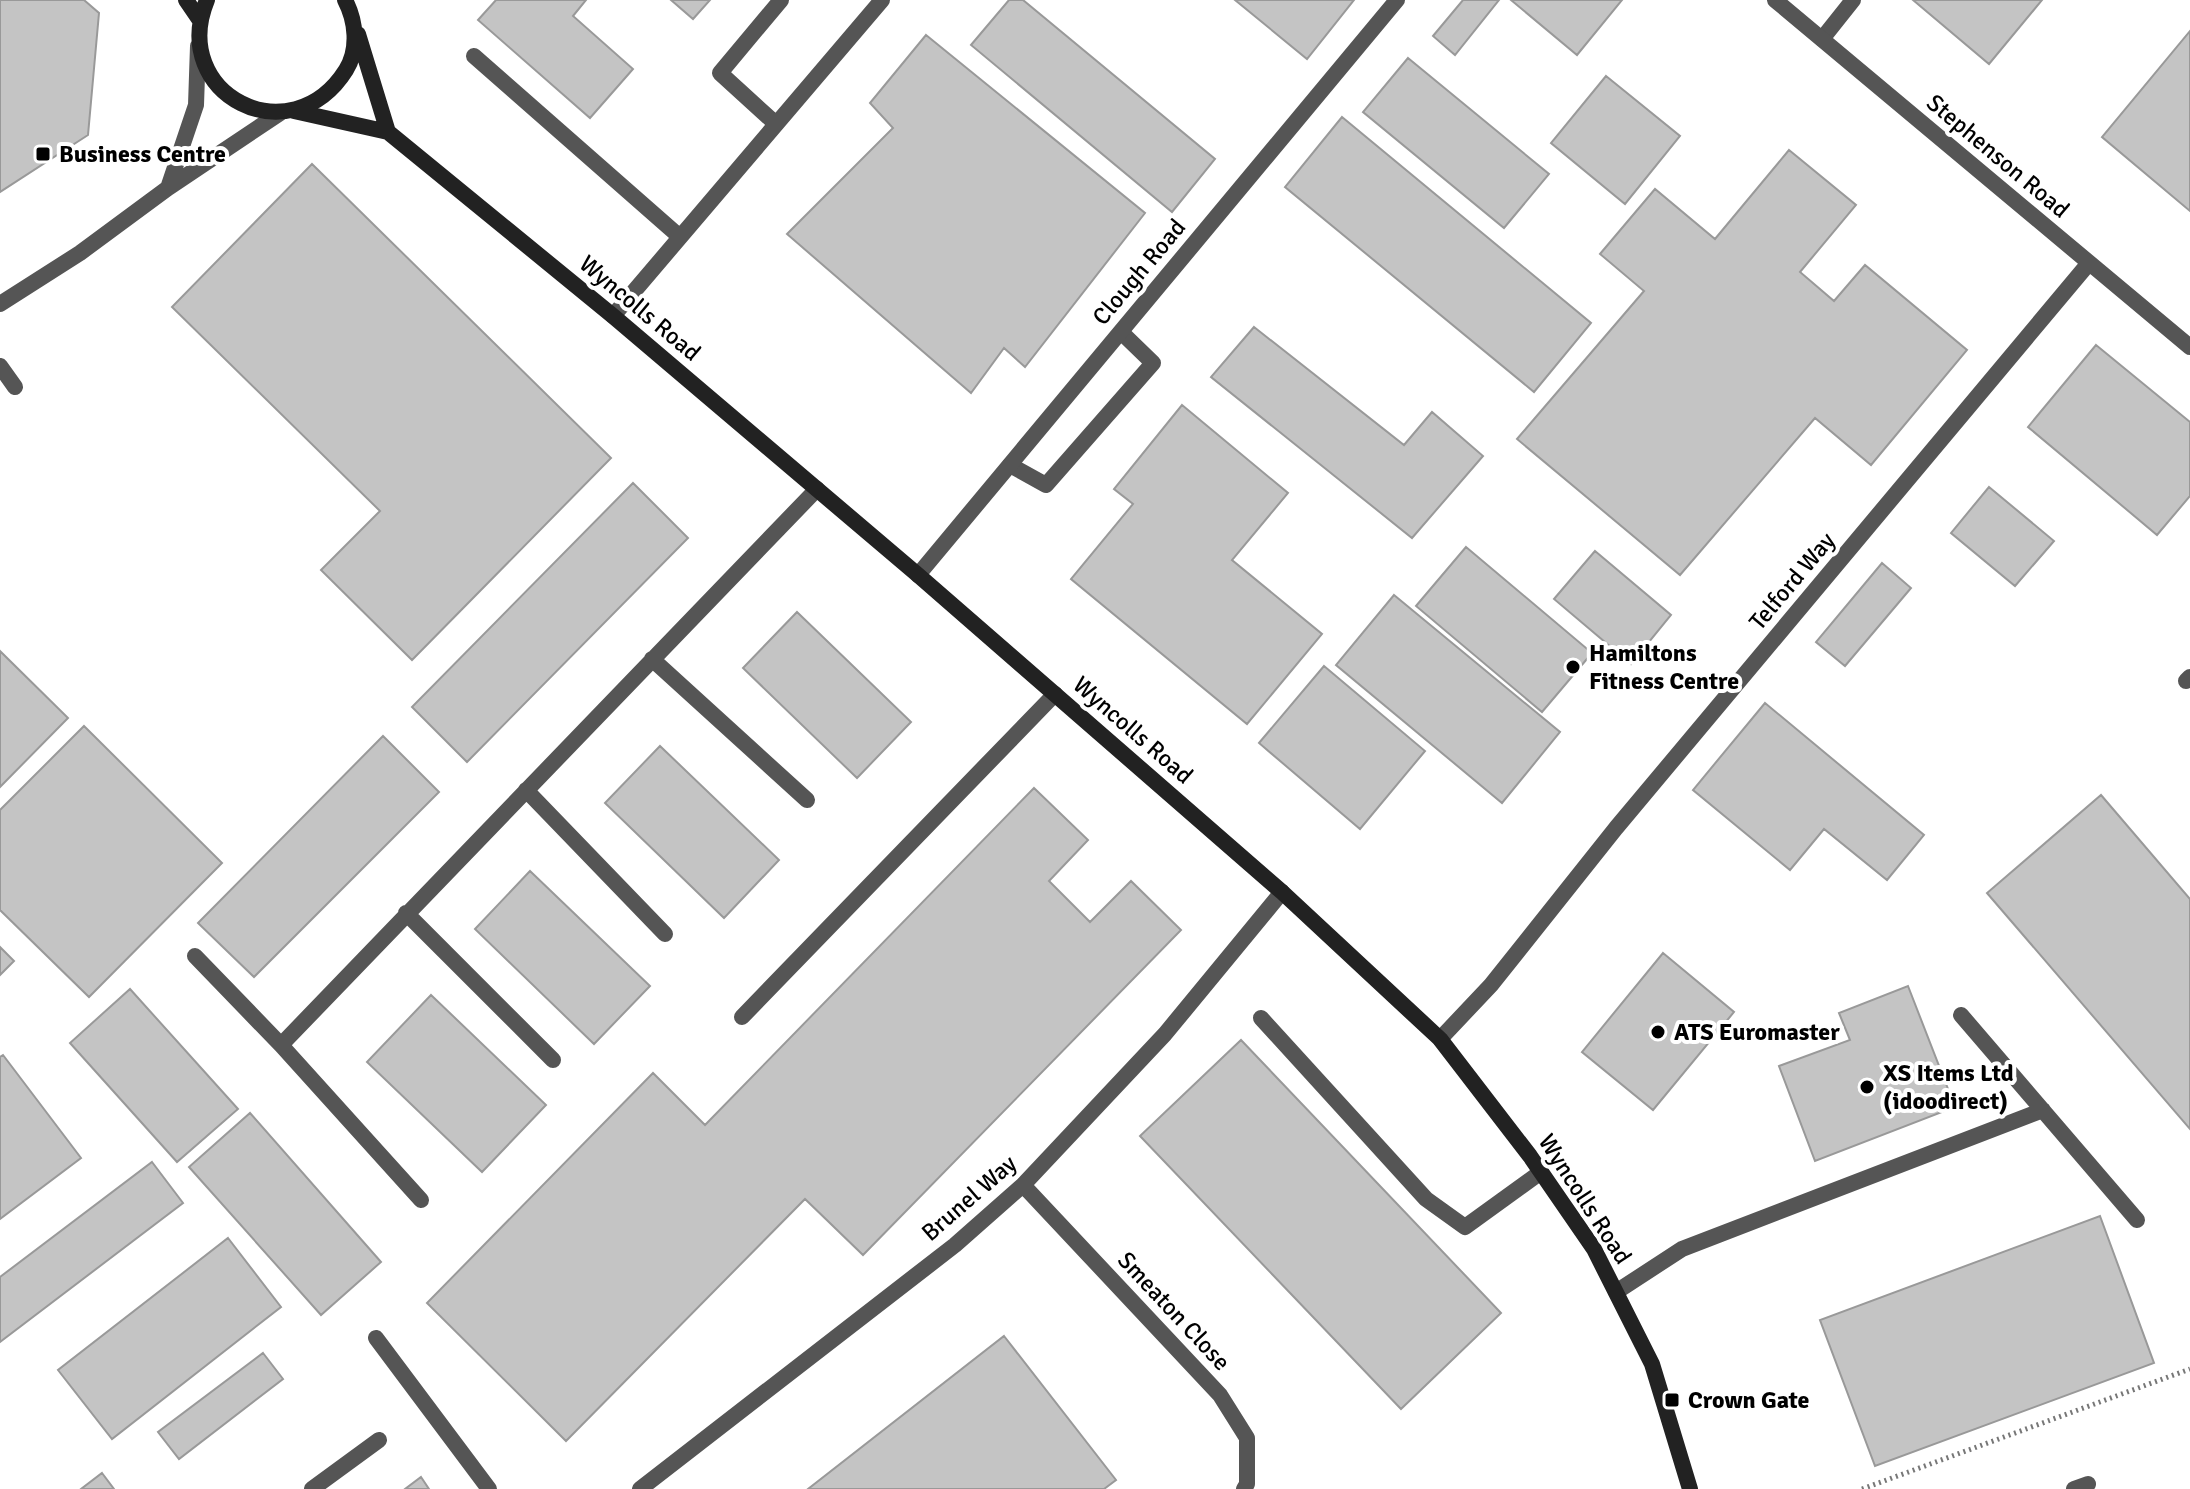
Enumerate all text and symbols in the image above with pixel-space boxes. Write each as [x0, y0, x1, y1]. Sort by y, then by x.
street label: Stephenson Road [1921, 88, 2075, 224]
place label: Business Centre [59, 139, 226, 169]
marker: Business Centre [34, 145, 52, 163]
street label: Clough Road [1086, 213, 1192, 331]
street label: Wyncolls Road [573, 249, 707, 367]
street label: Telford Way [1743, 526, 1841, 636]
place label: Hamiltons Fitness Centre [1589, 638, 1739, 696]
marker: Hamiltons Fitness Centre [1564, 658, 1582, 676]
street label: Wyncolls Road [1067, 670, 1199, 790]
place label: ATS Euromaster [1674, 1017, 1840, 1047]
marker: ATS Euromaster [1649, 1023, 1667, 1041]
place label: XS Items Ltd (idoodirect) [1883, 1058, 2014, 1116]
marker: XS Items Ltd (idoodirect) [1858, 1078, 1876, 1096]
street label: Wyncolls Road [1532, 1128, 1638, 1270]
street label: Brunel Way [915, 1149, 1023, 1247]
street label: Smeaton Close [1111, 1245, 1237, 1377]
place label: Crown Gate [1688, 1385, 1810, 1415]
marker: Crown Gate [1663, 1391, 1681, 1409]

